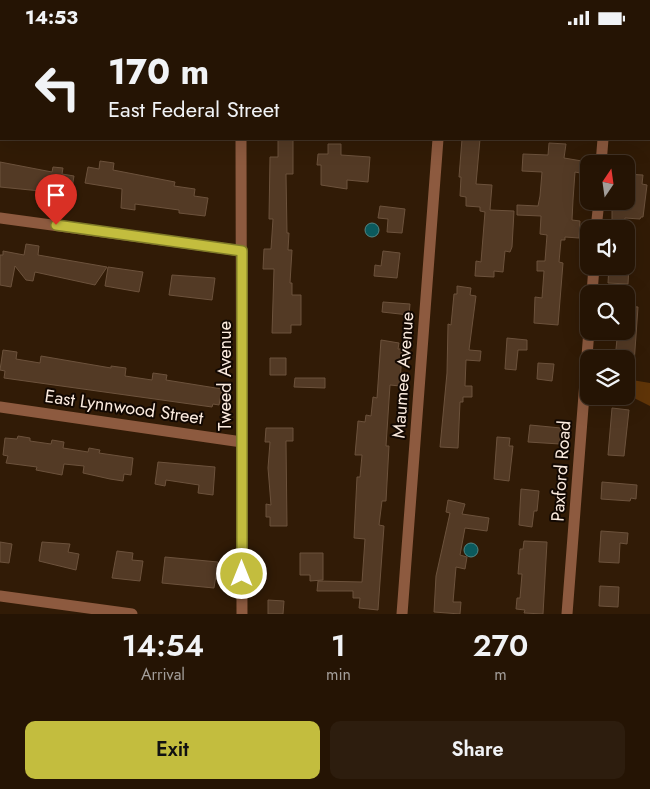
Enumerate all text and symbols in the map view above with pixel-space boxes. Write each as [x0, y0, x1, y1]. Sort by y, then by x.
text: 14:53 [25, 4, 78, 31]
text: 170 m [108, 47, 209, 97]
icon: left [25, 55, 90, 120]
text: East Federal Street [108, 93, 279, 125]
north arrow [580, 155, 635, 210]
map controls [580, 155, 635, 405]
pin [35, 174, 77, 225]
icon: arrive [42, 181, 70, 209]
button: sound [580, 220, 635, 275]
button: search [580, 285, 635, 340]
street label: Maumee Avenue [386, 311, 420, 439]
street label: Tweed Avenue [212, 321, 238, 431]
button: layers [580, 350, 635, 405]
street label: East Lynnwood Street [43, 383, 206, 431]
street label: Paxford Road [545, 420, 577, 522]
position arrow [215, 547, 267, 599]
text: 14:54 [122, 624, 204, 667]
text: 1 [331, 624, 346, 667]
text: 270 [473, 624, 528, 667]
text: Arrival [141, 663, 185, 686]
text: min [326, 663, 351, 686]
text: m [494, 663, 507, 686]
button: Exit [25, 721, 320, 779]
button: Share [330, 721, 625, 779]

